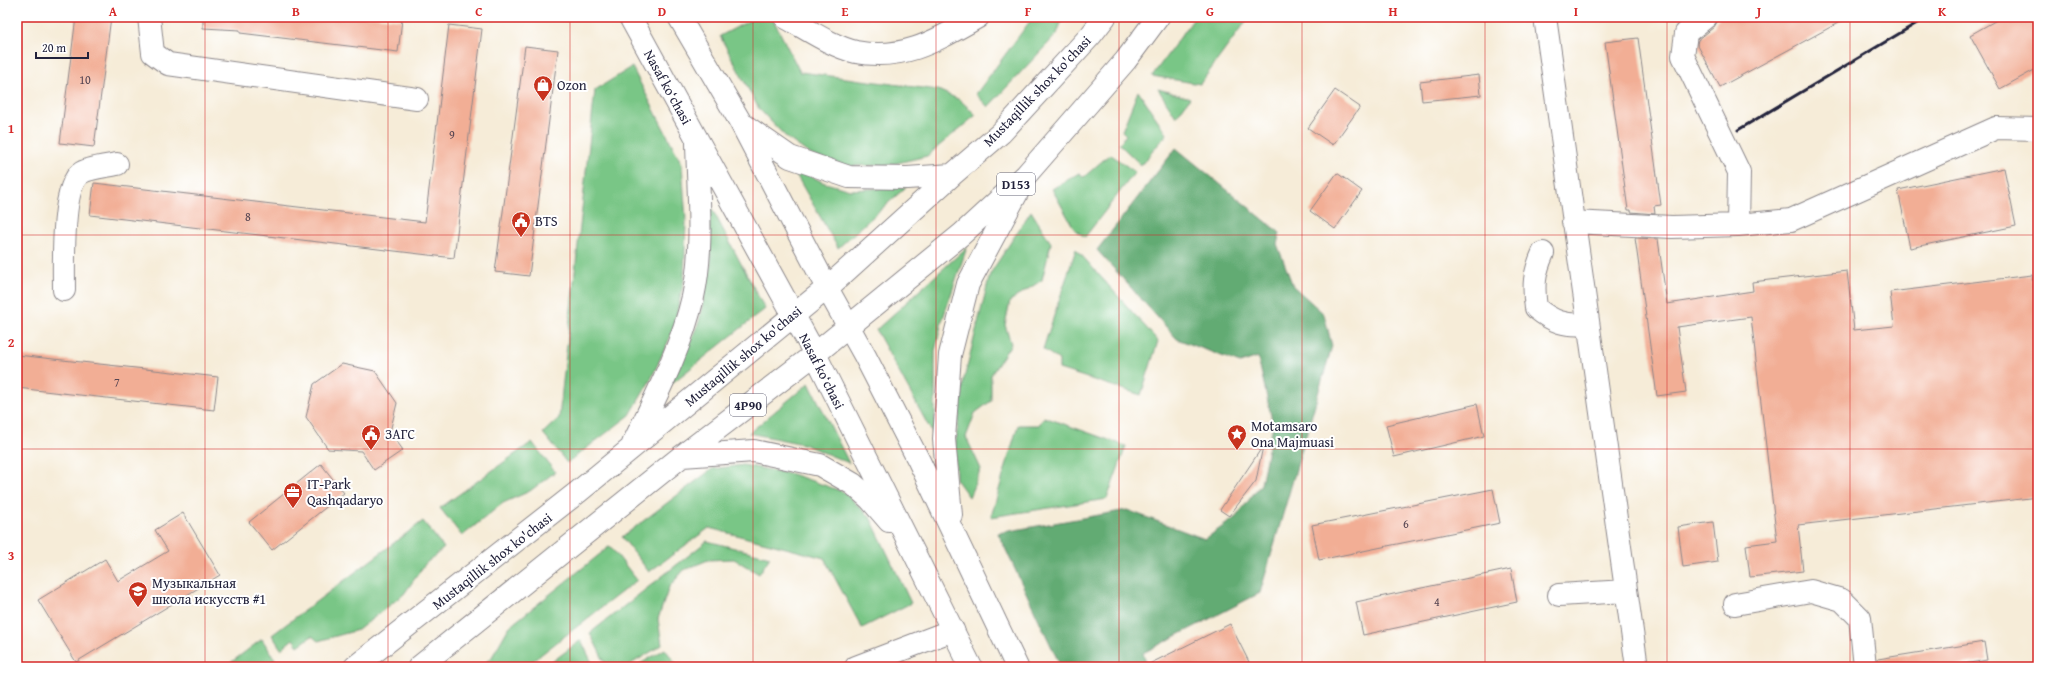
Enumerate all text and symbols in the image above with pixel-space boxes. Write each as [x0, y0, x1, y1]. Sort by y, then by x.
text: A [109, 2, 118, 21]
text: B [292, 2, 300, 21]
text: C [475, 2, 483, 21]
text: D [658, 2, 666, 21]
text: E [842, 2, 849, 21]
text: F [1025, 2, 1032, 21]
text: G [1206, 2, 1214, 21]
text: H [1388, 2, 1398, 21]
text: I [1574, 2, 1578, 21]
text: J [1755, 2, 1762, 21]
text: K [1938, 2, 1947, 21]
street label: Mustaqillik shox ko'chasi [979, 31, 1095, 151]
scale bar [36, 34, 88, 60]
text: 20 m [42, 39, 66, 56]
street label: Nasaf ko‘chasi [639, 46, 697, 128]
house number: 10 [79, 71, 91, 88]
shop icon: Ozon [532, 74, 554, 102]
place label: Ozon [557, 75, 587, 95]
text: 1 [8, 119, 14, 138]
house number: 9 [449, 126, 455, 143]
road number: D153 [997, 173, 1035, 195]
house number: 8 [245, 208, 251, 225]
public building icon: BTS [510, 210, 532, 238]
place label: BTS [535, 211, 558, 231]
street label: Mustaqillik shox ko'chasi [680, 301, 806, 411]
street label: Nasaf ko‘chasi [794, 330, 850, 412]
text: 2 [8, 333, 15, 352]
house number: 7 [114, 374, 120, 391]
road number: 4P90 [730, 394, 766, 416]
place label: Motamsaro Ona Majmuasi [1251, 416, 1334, 452]
public building icon: ЗАГС [360, 423, 382, 451]
place icon: Motamsaro Ona Majmuasi [1226, 423, 1248, 451]
place label: ЗАГС [385, 424, 416, 444]
place label: IT-Park Qashqadaryo [307, 474, 383, 510]
office icon: IT-Park Qashqadaryo [282, 481, 304, 509]
street label: Mustaqillik shox ko'chasi [428, 508, 556, 614]
house number: 6 [1403, 515, 1409, 532]
text: 3 [8, 546, 14, 565]
place label: Музыкальная школа искусств #1 [152, 573, 266, 609]
school or university icon: Музыкальная школа искусств #1 [127, 580, 149, 608]
house number: 4 [1434, 593, 1440, 610]

